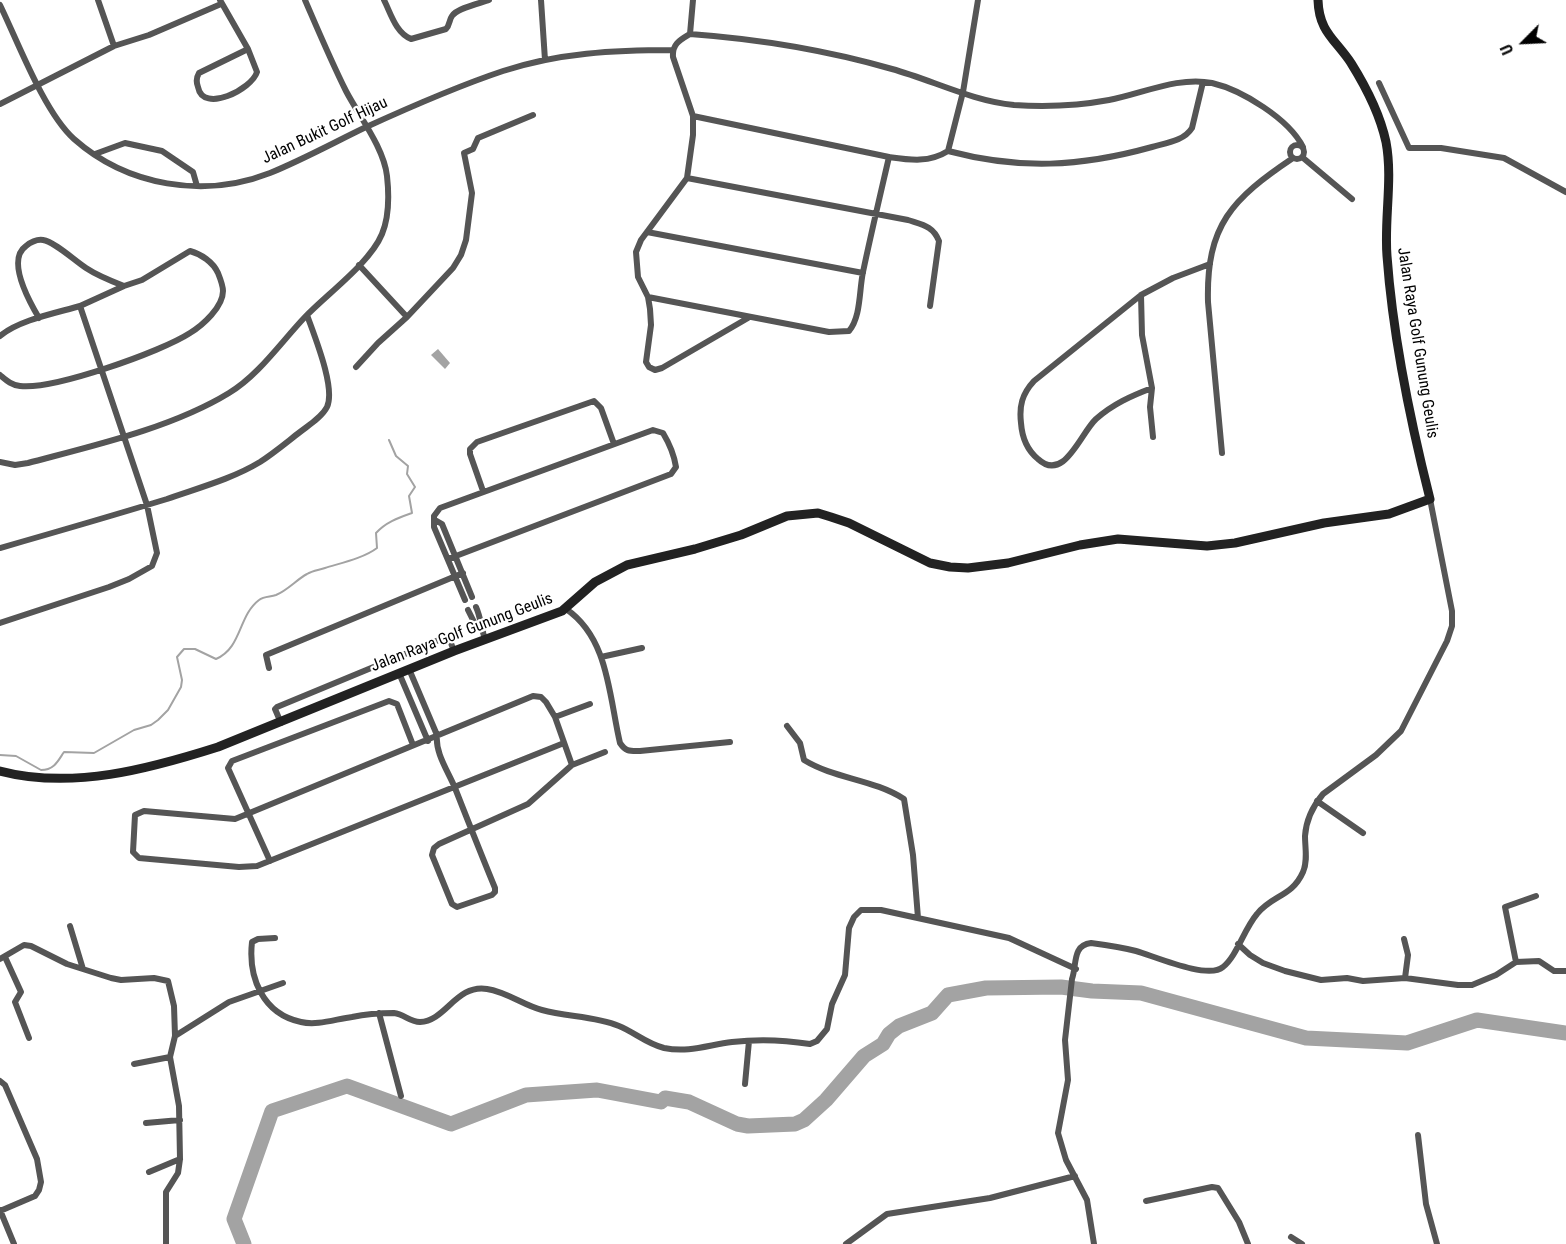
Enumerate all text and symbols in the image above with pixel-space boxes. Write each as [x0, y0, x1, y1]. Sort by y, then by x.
north arrow [1494, 12, 1554, 72]
text: U [1497, 41, 1518, 58]
street label: Jalan Bukit Golf Hijau [259, 93, 391, 169]
street label: Jalan Raya Golf Gunung Geulis [1392, 246, 1442, 440]
street label: Jalan Raya Golf Gunung Geulis [368, 589, 556, 677]

